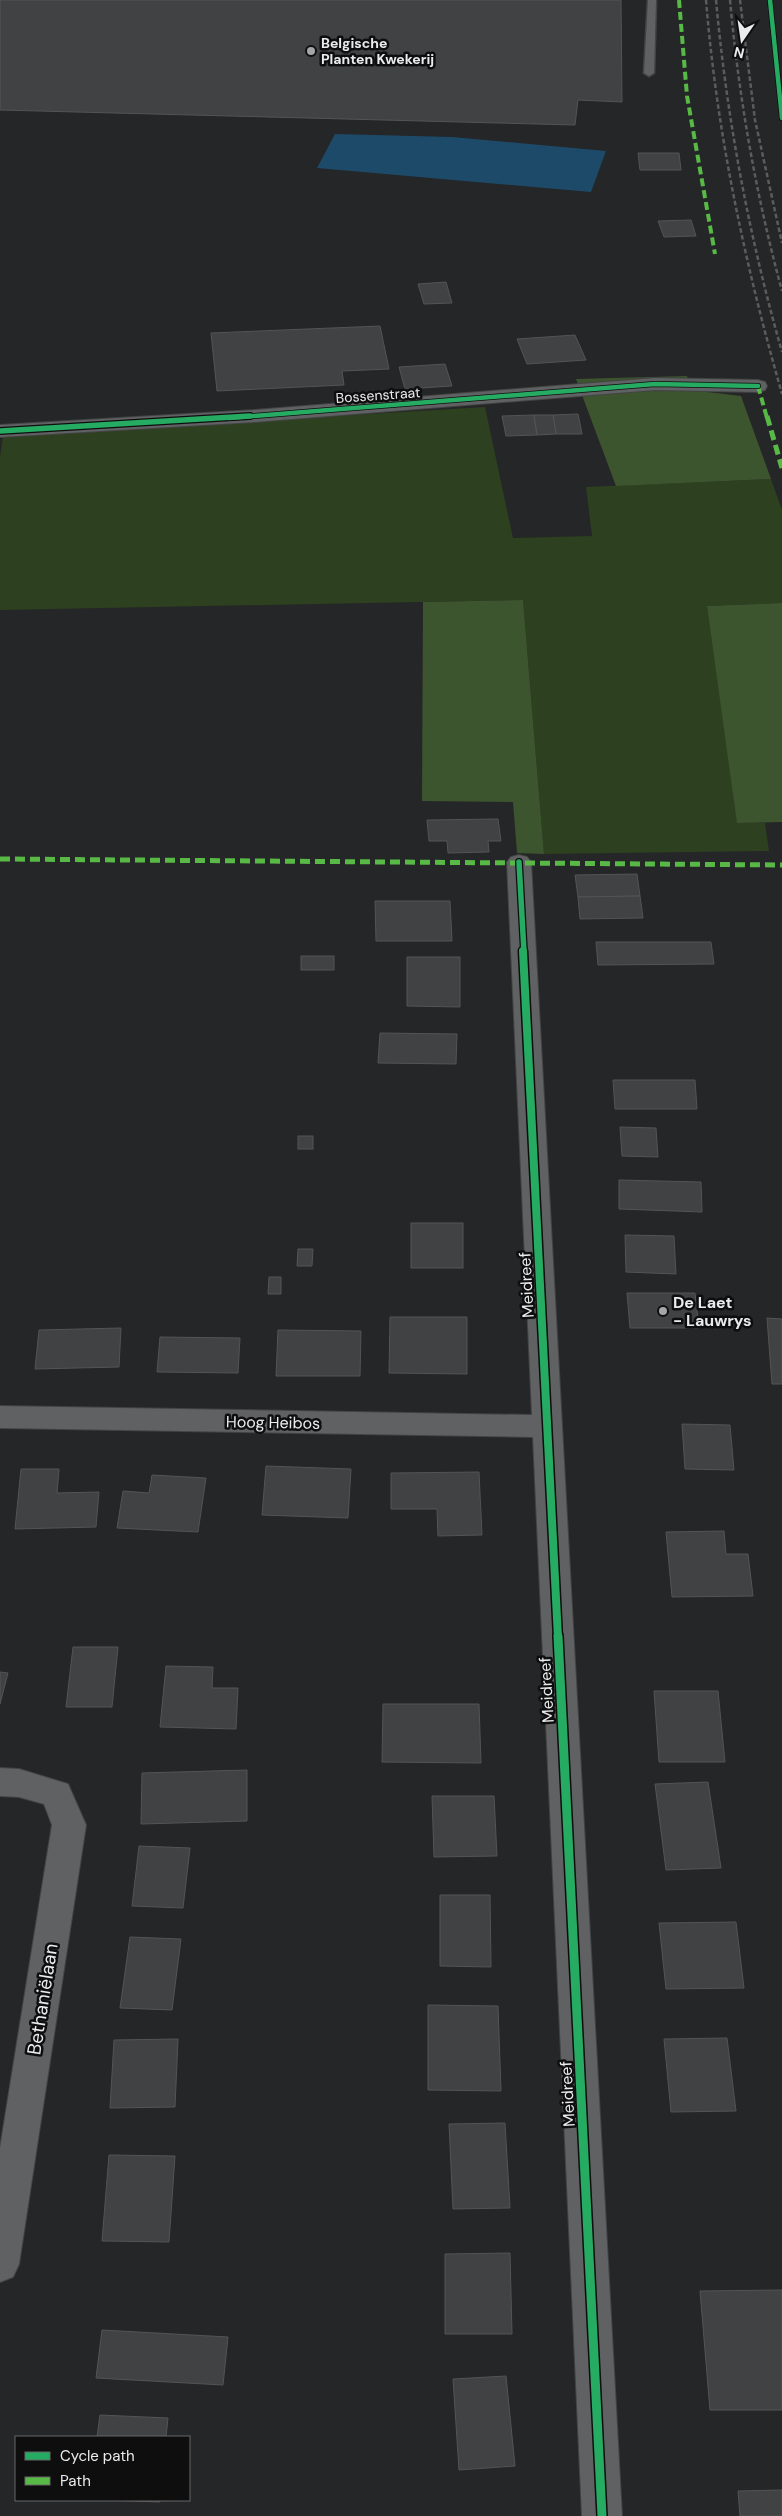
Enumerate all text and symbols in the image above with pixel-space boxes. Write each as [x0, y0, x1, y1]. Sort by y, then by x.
north arrow [717, 15, 767, 65]
place label: Belgische Planten Kwekerij [321, 34, 434, 68]
text: N [732, 43, 746, 63]
marker: Belgische Planten Kwekerij [305, 45, 317, 57]
street label: Bossenstraat [335, 383, 421, 407]
street label: Meidreef [514, 1252, 539, 1318]
place label: De Laet - Lauwrys [673, 1292, 752, 1331]
marker: De Laet - Lauwrys [657, 1305, 669, 1317]
street label: Hoog Heibos [226, 1411, 320, 1434]
street label: Meidreef [534, 1657, 559, 1723]
street label: Bethaniëlaan [21, 1941, 64, 2057]
street label: Meidreef [555, 2061, 580, 2127]
legend [15, 2436, 190, 2501]
text: Cycle path [60, 2446, 135, 2466]
text: Path [60, 2471, 91, 2491]

